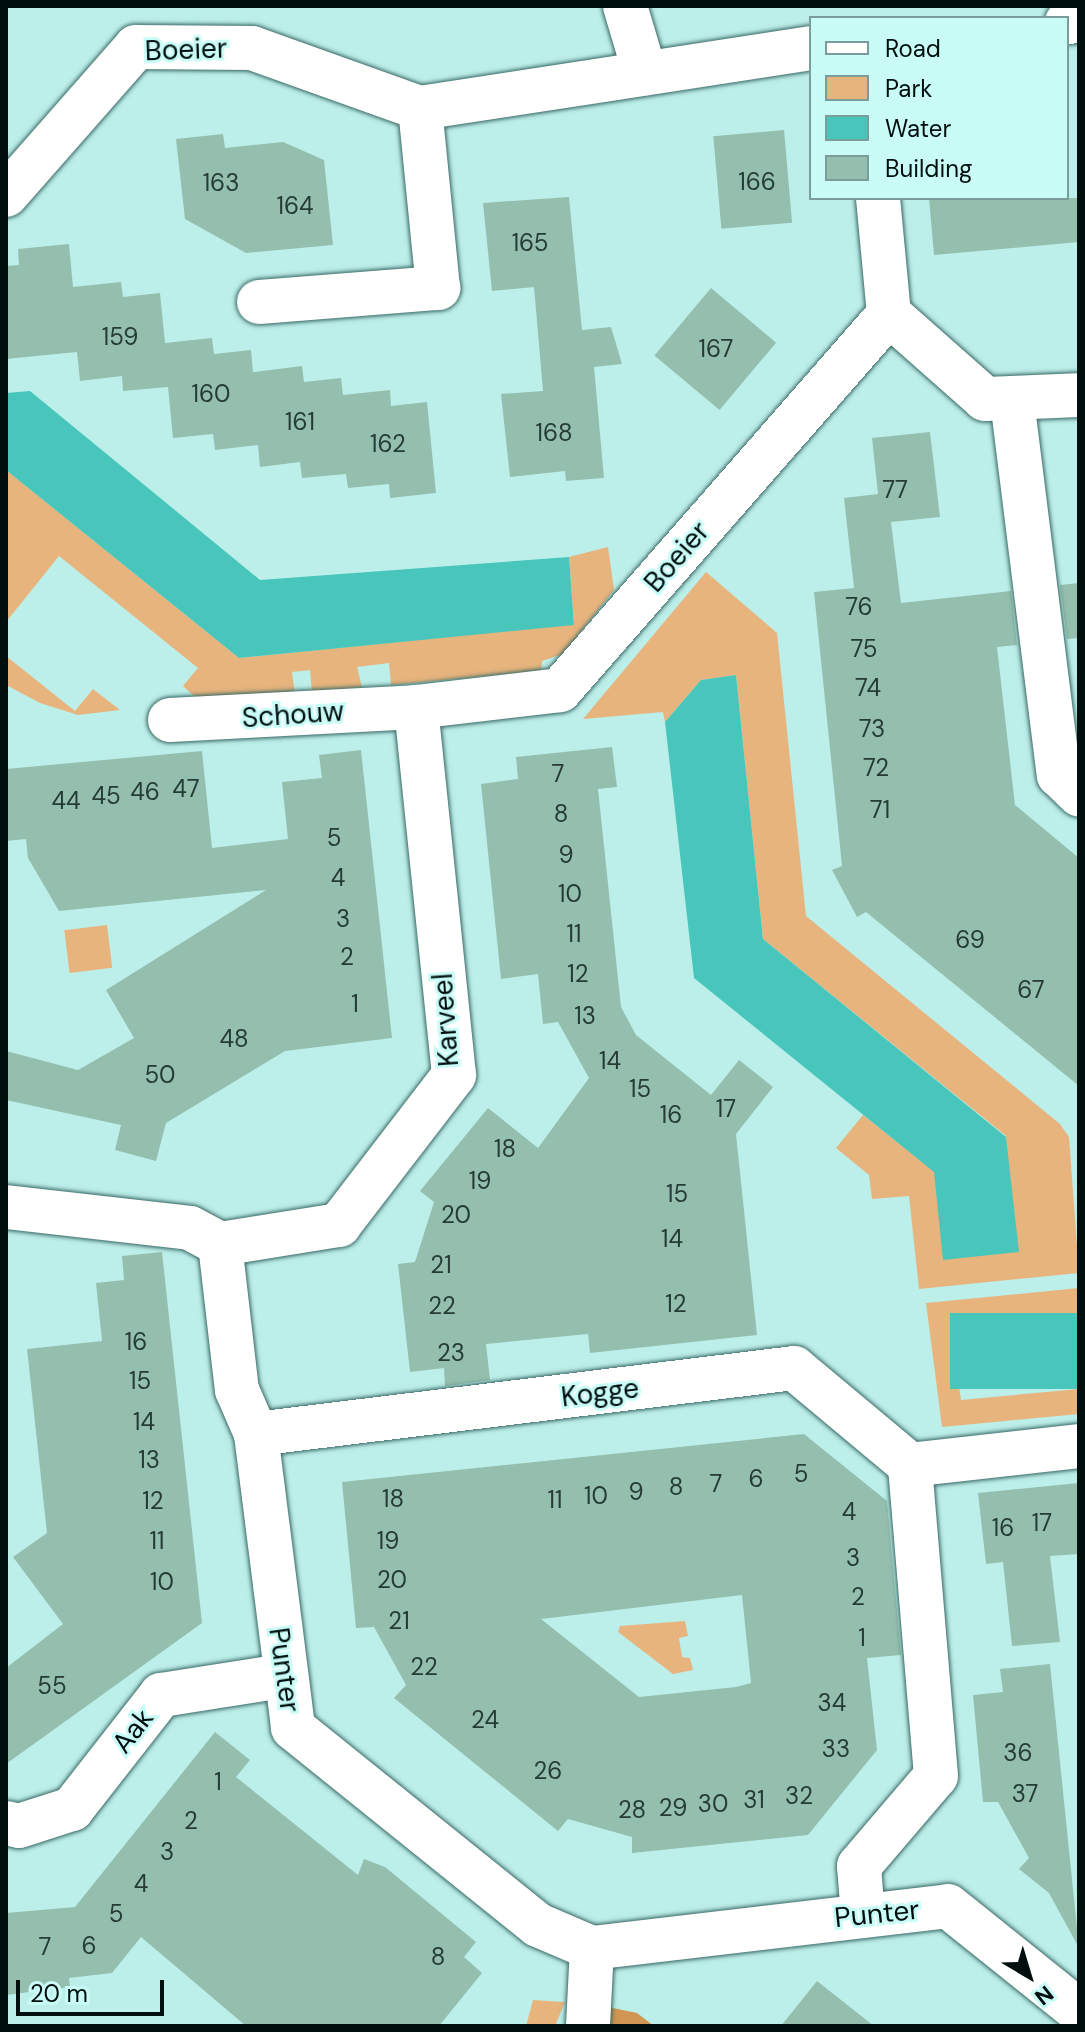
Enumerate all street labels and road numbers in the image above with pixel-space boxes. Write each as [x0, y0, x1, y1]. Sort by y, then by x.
street label: Boeier [144, 32, 228, 68]
street label: Boeier [637, 515, 717, 599]
street label: Schouw [241, 695, 345, 735]
street label: Karveel [426, 972, 466, 1068]
street label: Kogge [559, 1372, 641, 1414]
street label: Punter [261, 1625, 307, 1715]
street label: Aak [105, 1702, 161, 1760]
street label: Punter [833, 1893, 921, 1935]

